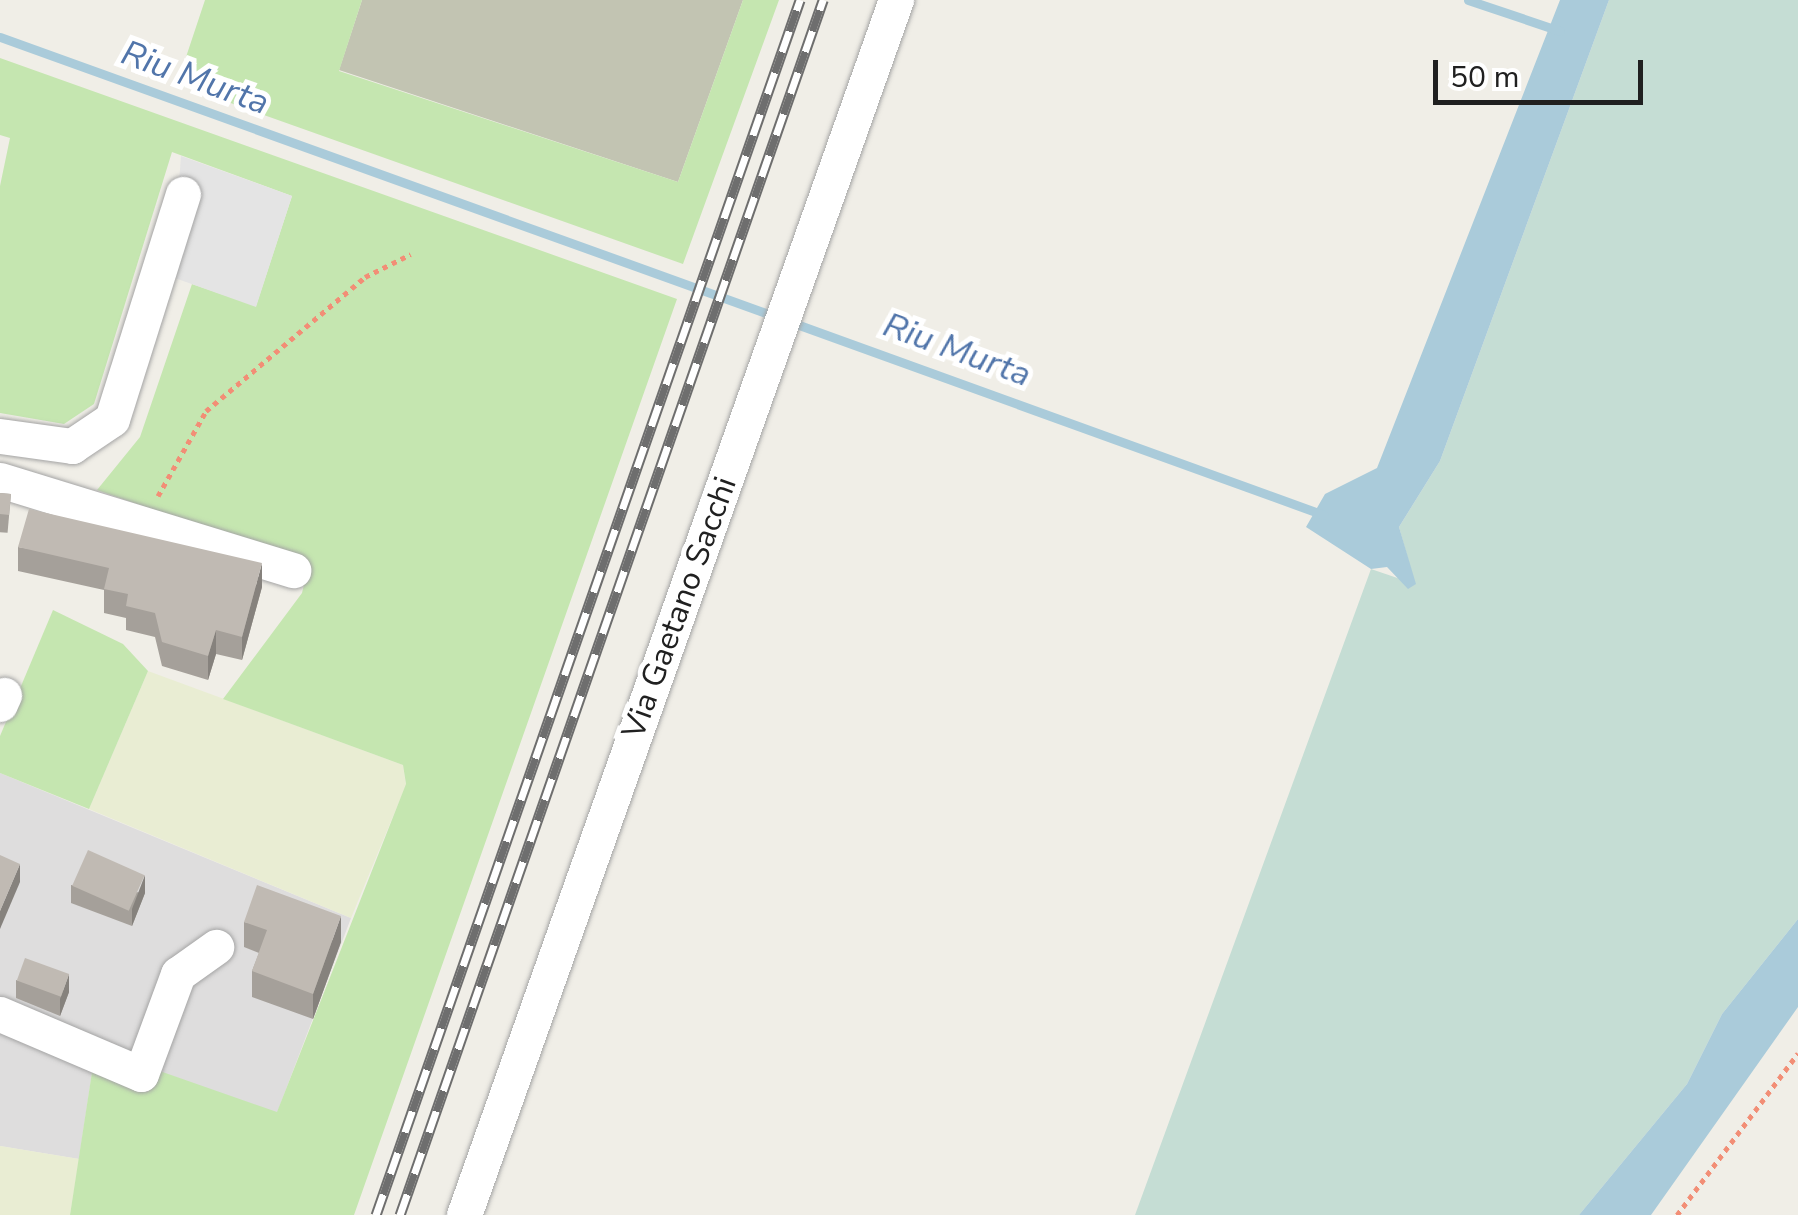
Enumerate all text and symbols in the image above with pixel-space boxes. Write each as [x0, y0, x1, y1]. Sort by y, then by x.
water label: Riu Murta [115, 32, 275, 124]
scale bar [1438, 40, 1648, 102]
text: 50 m [1450, 57, 1519, 98]
water label: Riu Murta [877, 304, 1037, 396]
street label: Via Gaetano Sacchi [615, 472, 745, 744]

